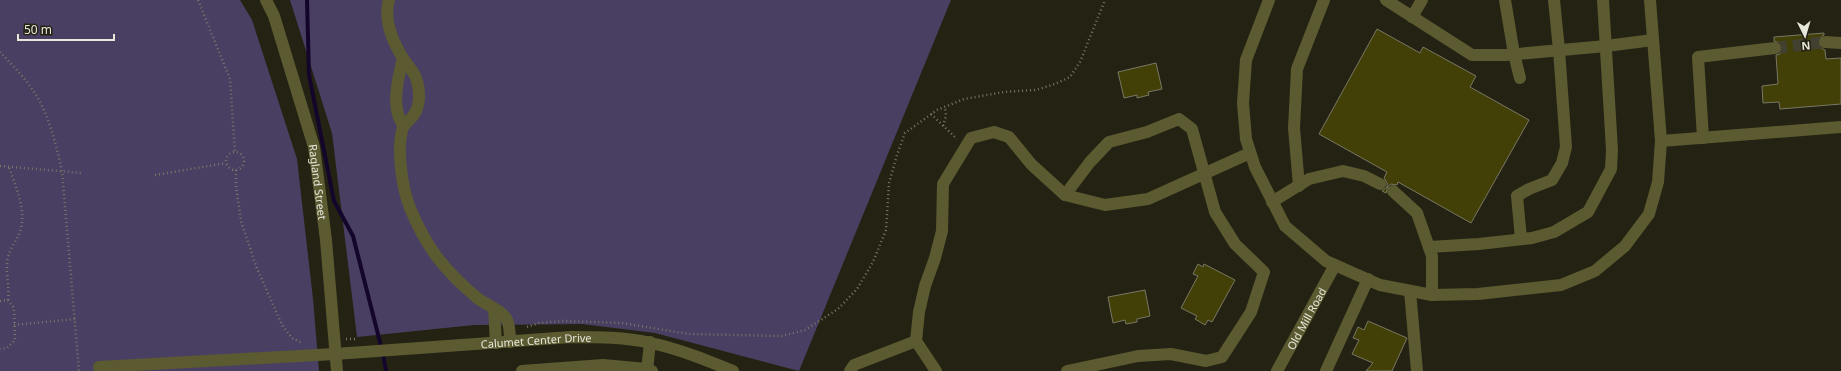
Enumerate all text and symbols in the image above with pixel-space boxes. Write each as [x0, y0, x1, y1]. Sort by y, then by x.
scale bar [18, 16, 114, 42]
north arrow [1785, 16, 1825, 56]
text: 50 m [24, 21, 52, 38]
text: N [1801, 39, 1811, 54]
street label: Ragland Street [306, 143, 331, 221]
street label: Old Mill Road [1283, 285, 1329, 352]
street label: Calumet Center Drive [480, 329, 592, 351]

